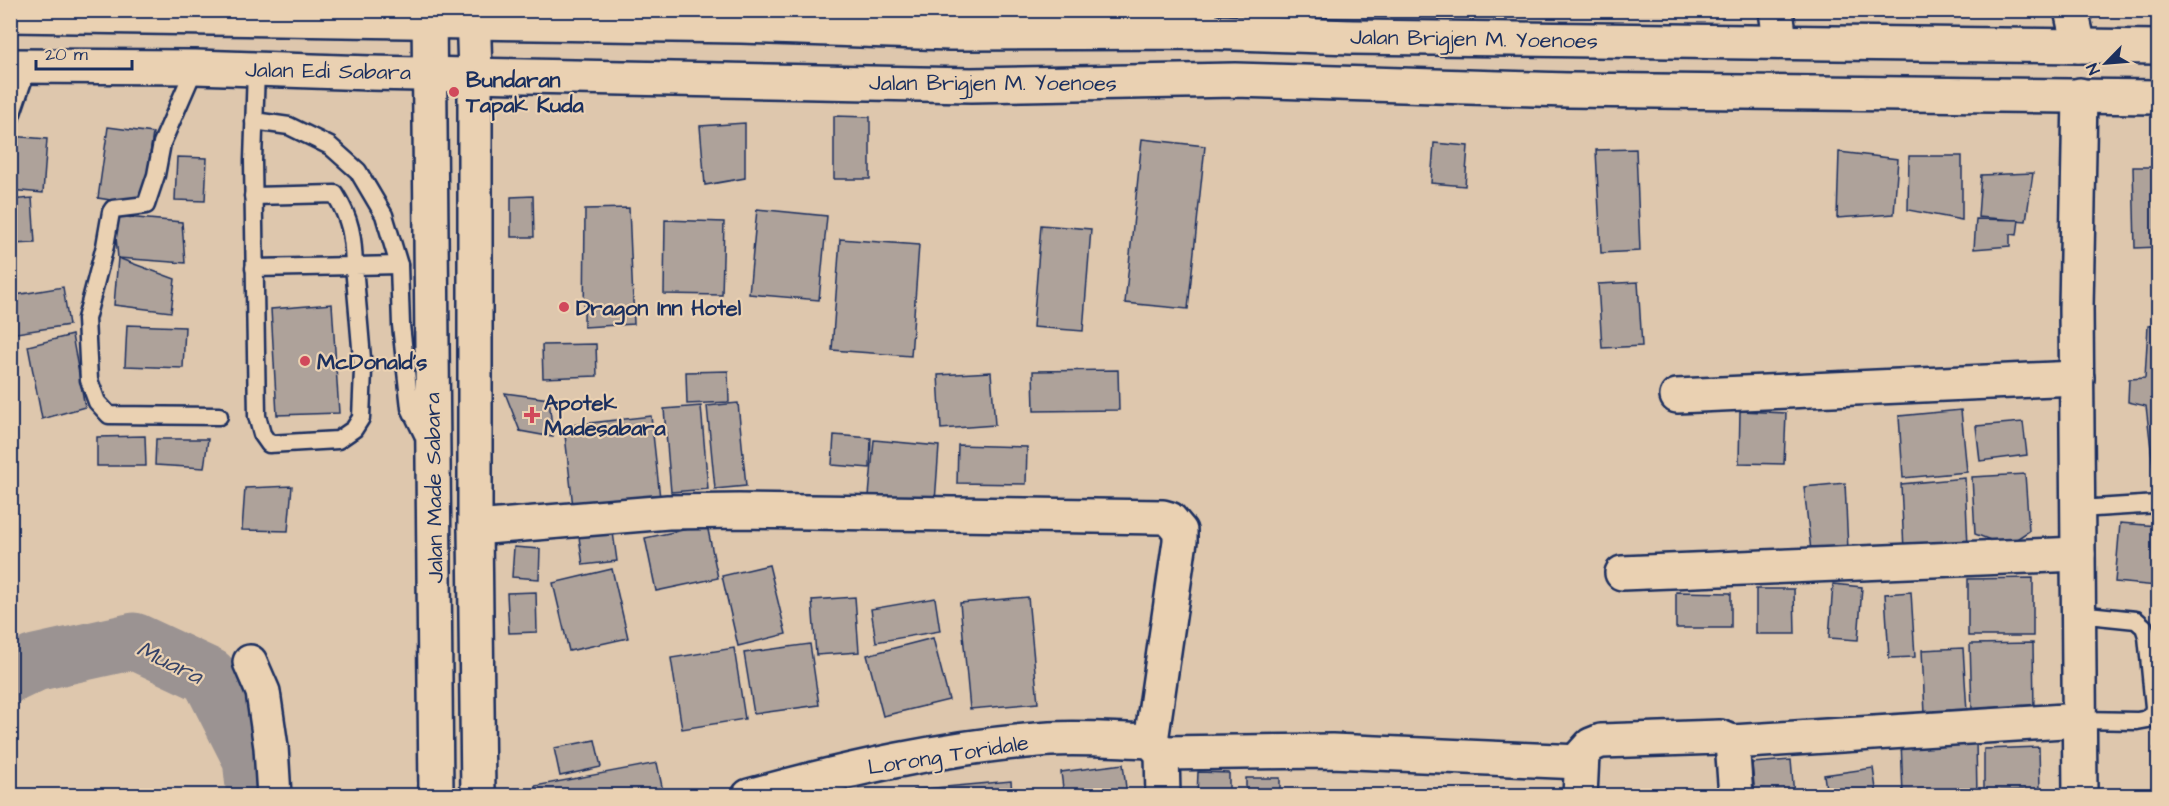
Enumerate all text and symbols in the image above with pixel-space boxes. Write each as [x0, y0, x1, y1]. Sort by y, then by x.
street label: Jalan Brigjen M. Yoenoes [1350, 22, 1598, 58]
scale bar [36, 33, 132, 71]
north arrow [2076, 33, 2136, 93]
text: 20 m [45, 42, 88, 67]
street label: Jalan Edi Sabara [245, 55, 411, 88]
text: N [2081, 60, 2105, 78]
place label: Bundaran Tapak Kuda [465, 65, 584, 121]
street label: Jalan Brigjen M. Yoenoes [869, 68, 1117, 100]
marker: Bundaran Tapak Kuda [447, 85, 461, 99]
place label: Dragon Inn Hotel [576, 293, 742, 325]
marker: Dragon Inn Hotel [557, 300, 571, 314]
place label: McDonald's [317, 347, 427, 378]
marker: McDonald's [298, 354, 312, 368]
place label: Apotek Madesabara [544, 388, 666, 444]
street label: Jalan Made Sabara [417, 392, 452, 584]
marker: Apotek Madesabara [525, 408, 539, 422]
water label: Muara [131, 632, 210, 694]
street label: Lorong Toridale [865, 727, 1031, 785]

